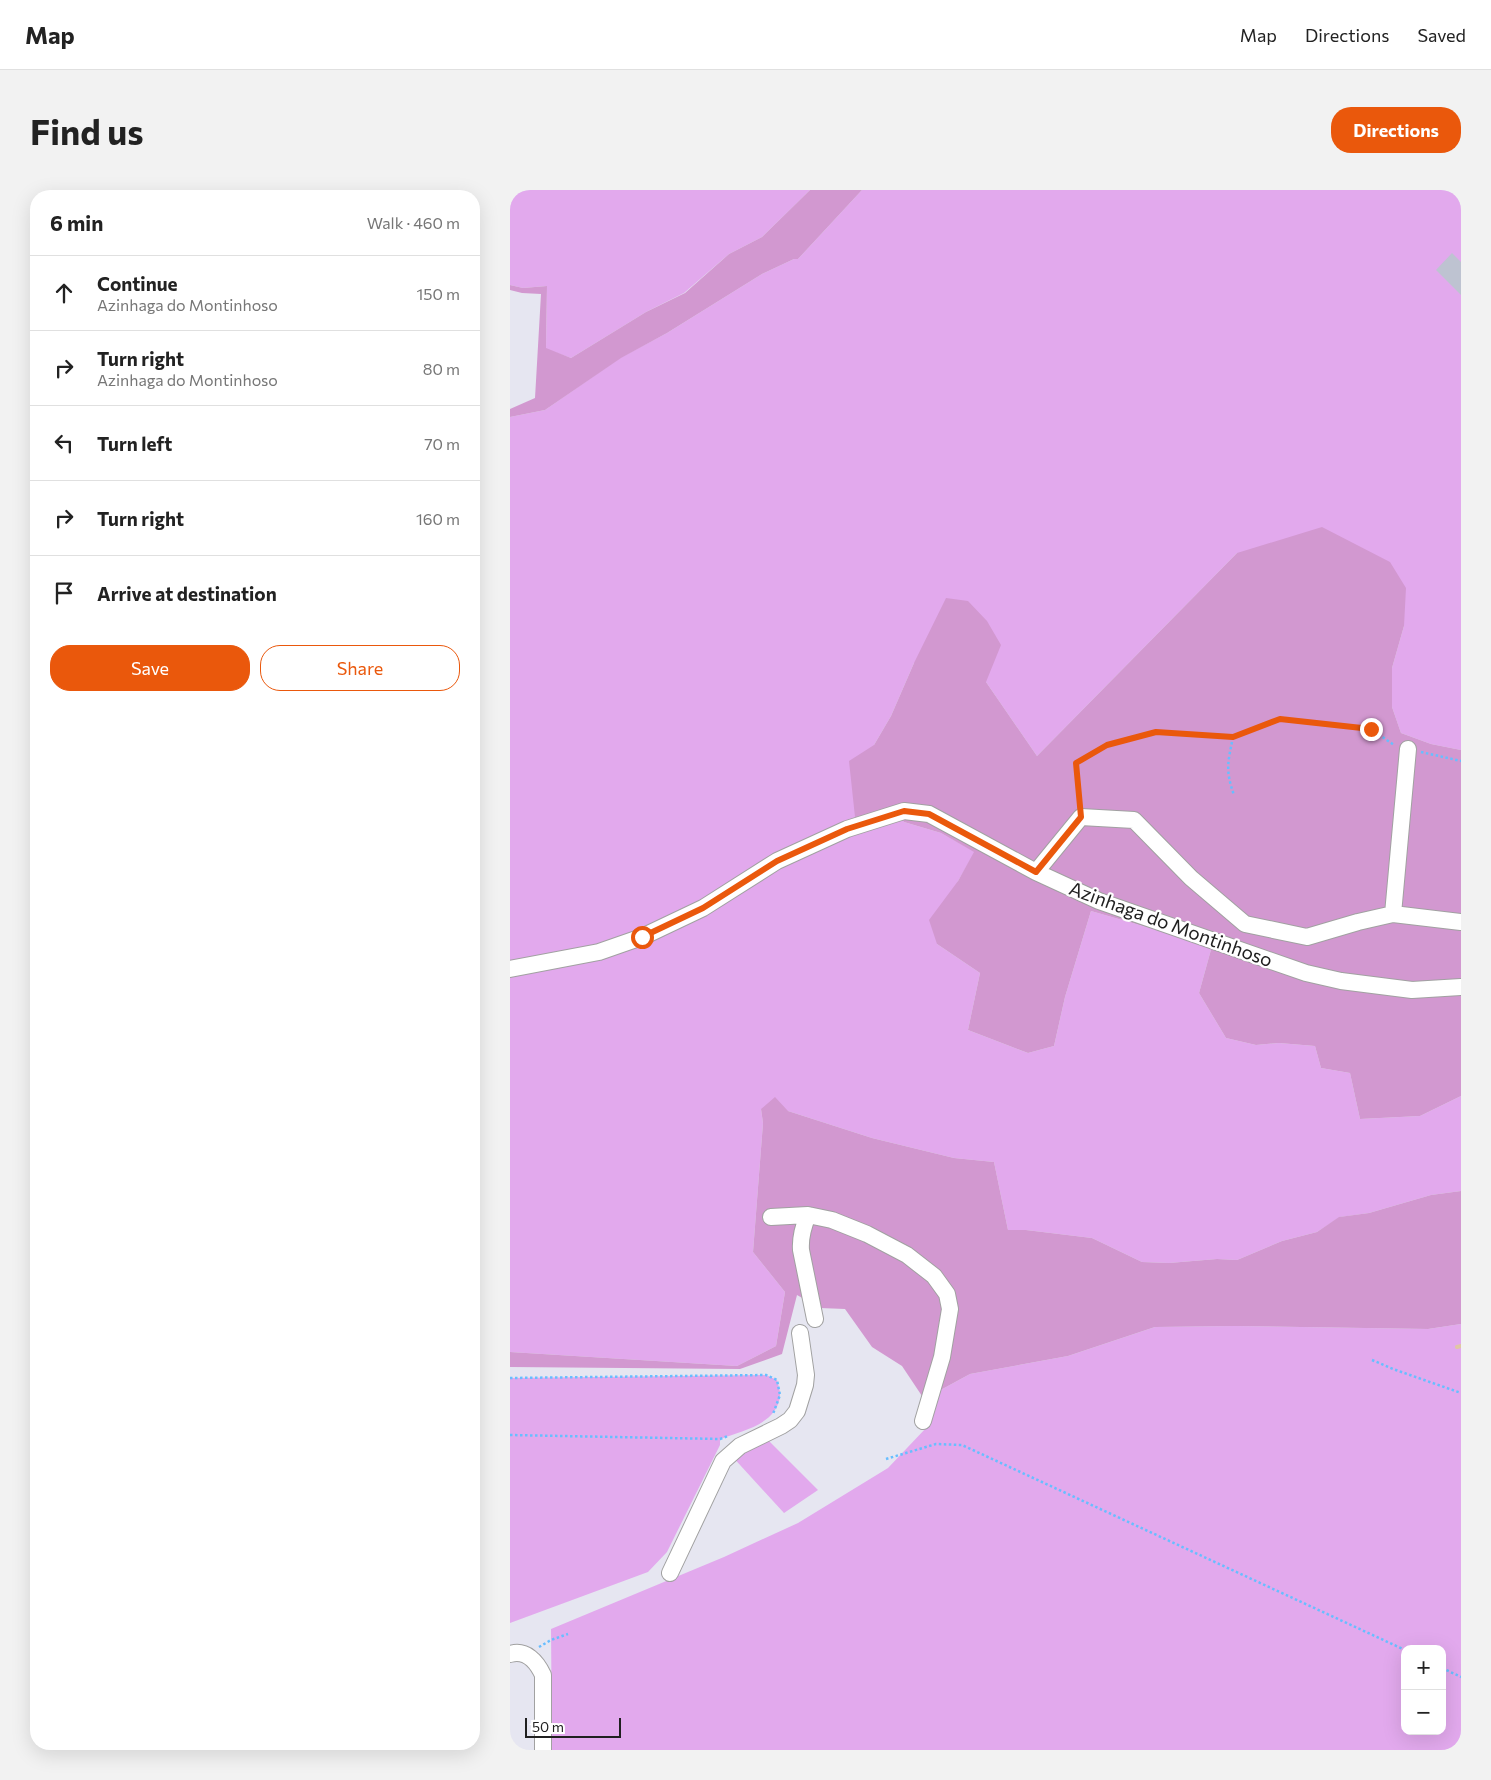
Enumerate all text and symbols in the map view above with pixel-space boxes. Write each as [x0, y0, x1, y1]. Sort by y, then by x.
text: Map [25, 20, 75, 49]
text: Map [1240, 24, 1277, 46]
text: Directions [1305, 24, 1389, 46]
text: Saved [1417, 24, 1466, 46]
button: Directions [1331, 107, 1461, 153]
text: Find us [30, 109, 144, 152]
text: 6 min [50, 210, 103, 235]
text: Walk · 460 m [367, 213, 460, 232]
text: Continue [97, 272, 177, 295]
icon: ahead [50, 279, 78, 307]
text: 150 m [417, 284, 460, 303]
text: Azinhaga do Montinhoso [97, 295, 278, 314]
text: Turn right [97, 347, 184, 370]
icon: right [50, 354, 78, 382]
text: 80 m [423, 359, 460, 378]
text: Azinhaga do Montinhoso [97, 370, 278, 389]
icon: left [50, 429, 78, 457]
text: Turn left [97, 432, 172, 455]
text: 70 m [424, 434, 460, 453]
icon: right [50, 504, 78, 532]
text: Turn right [97, 507, 184, 530]
text: 160 m [416, 509, 460, 528]
icon: arrive [50, 579, 78, 607]
text: Arrive at destination [97, 582, 277, 605]
button: Save [50, 645, 250, 691]
button: Share [260, 645, 460, 691]
route end [1360, 718, 1383, 741]
street label: Azinhaga do Montinhoso [1066, 876, 1276, 971]
route start [631, 926, 654, 949]
map controls [1401, 1645, 1446, 1735]
button: + [1401, 1645, 1446, 1690]
button: − [1401, 1690, 1446, 1735]
scale bar [525, 1715, 621, 1738]
text: 50 m [532, 1718, 564, 1735]

